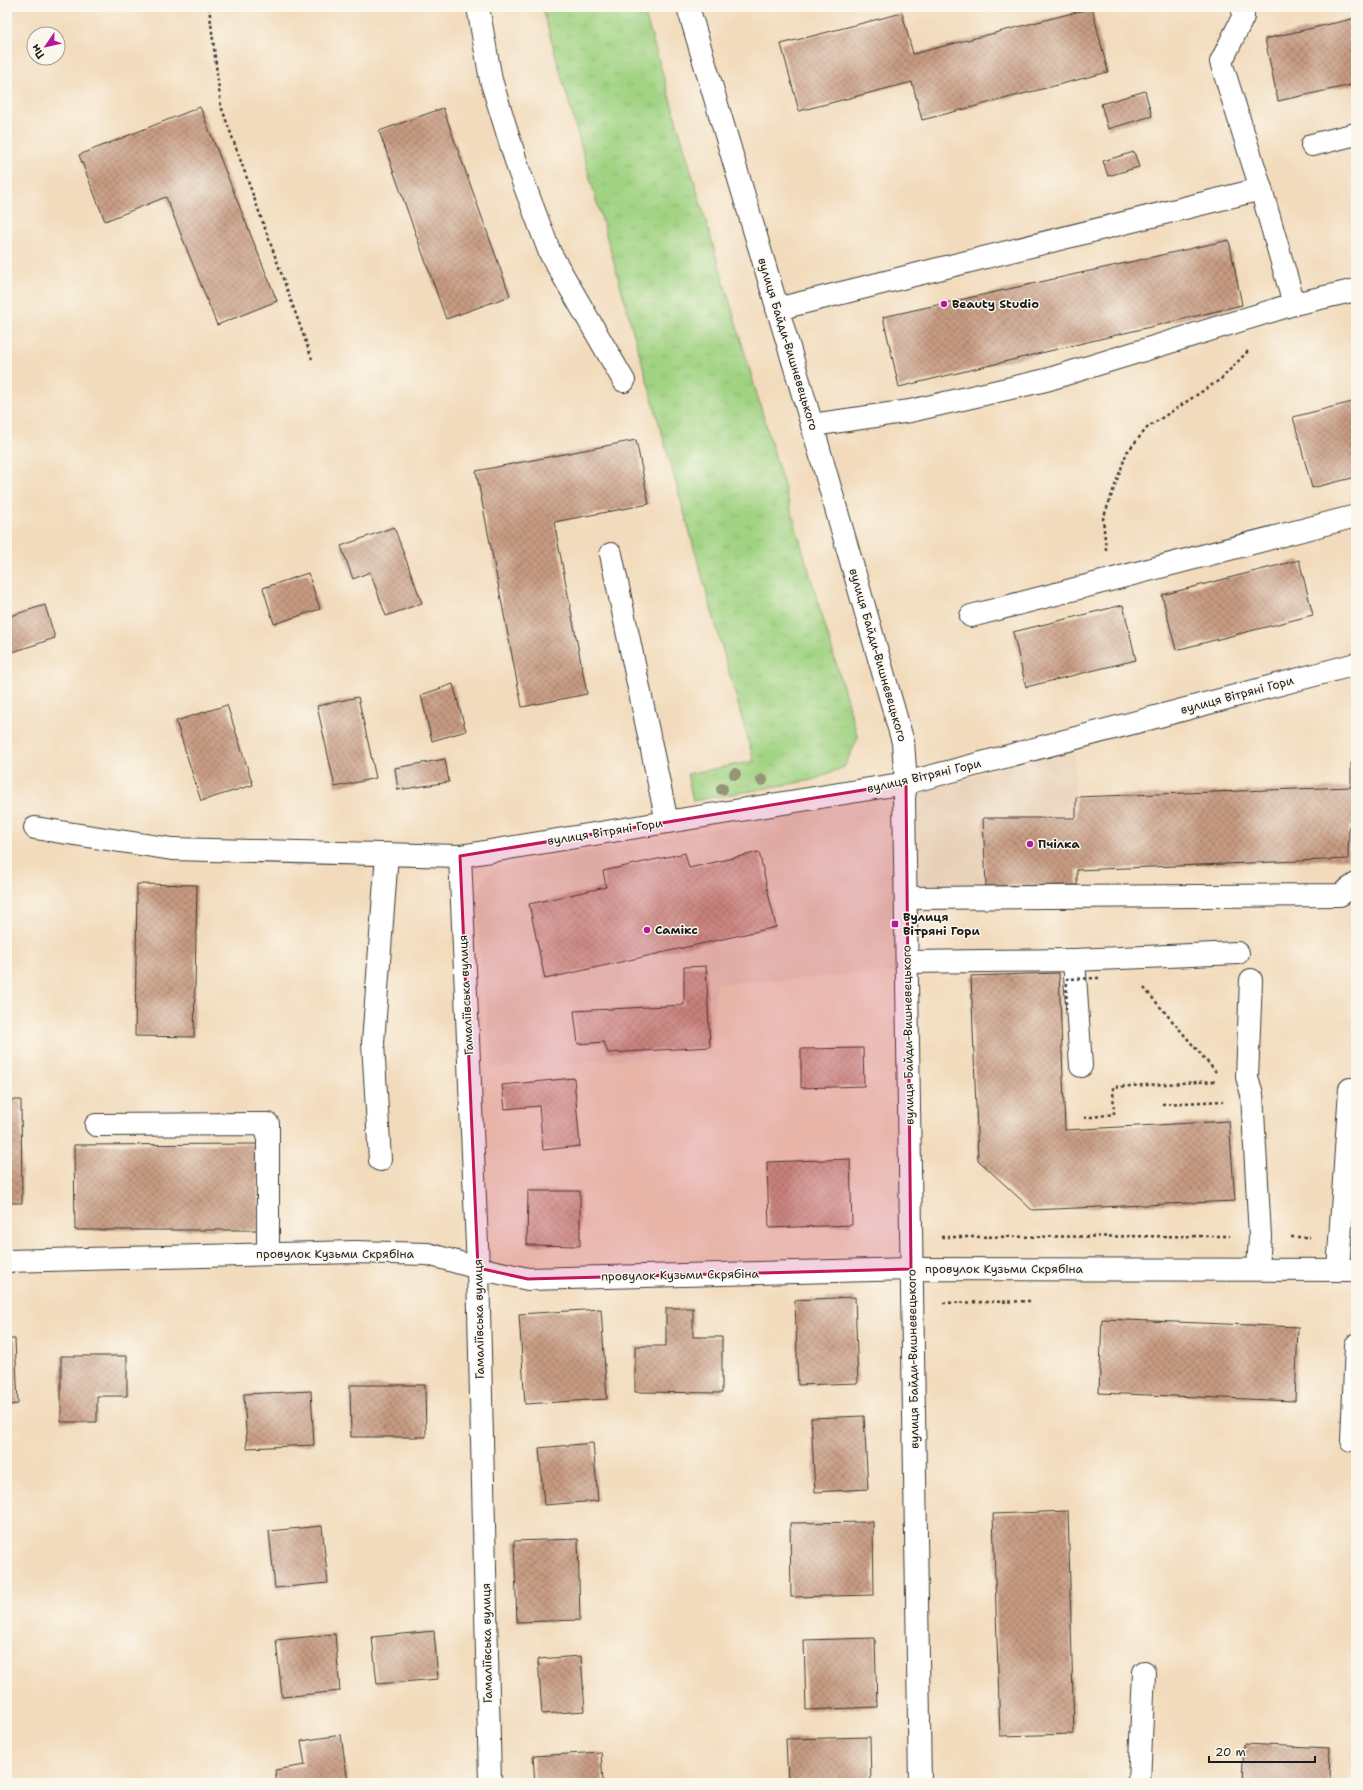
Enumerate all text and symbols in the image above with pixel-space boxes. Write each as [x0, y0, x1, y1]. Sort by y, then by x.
north arrow [26, 26, 66, 66]
text: Пн [28, 41, 48, 62]
street label: вулиця Байди-Вишневецького [754, 256, 822, 432]
place label: Beauty Studio [952, 296, 1039, 312]
marker: Beauty Studio [939, 299, 949, 309]
street label: вулиця Байди-Вишневецького [846, 566, 910, 744]
street label: вулиця Вітряні Гори [1179, 672, 1296, 718]
street label: вулиця Вітряні Гори [865, 755, 983, 797]
street label: вулиця Вітряні Гори [546, 815, 664, 849]
place label: Пчілка [1038, 836, 1081, 852]
marker: Пчілка [1025, 839, 1035, 849]
place label: Вулиця Вітряні Гори [903, 909, 980, 939]
marker: Вулиця Вітряні Гори [890, 919, 900, 929]
place label: Самікс [655, 922, 698, 938]
marker: Самікс [642, 925, 652, 935]
street label: Гамаліївська вулиця [455, 935, 477, 1055]
street label: вулиця Байди-Вишневецького [898, 945, 918, 1125]
street label: провулок Кузьми Скрябіна [256, 1246, 414, 1262]
street label: Гамаліївська вулиця [470, 1259, 488, 1379]
street label: провулок Кузьми Скрябіна [925, 1261, 1083, 1277]
street label: провулок Кузьми Скрябіна [601, 1266, 760, 1284]
street label: вулиця Байди-Вишневецького [903, 1269, 923, 1449]
street label: Гамаліївська вулиця [478, 1583, 496, 1703]
scale bar [1209, 1738, 1315, 1764]
text: 20 m [1215, 1744, 1246, 1760]

